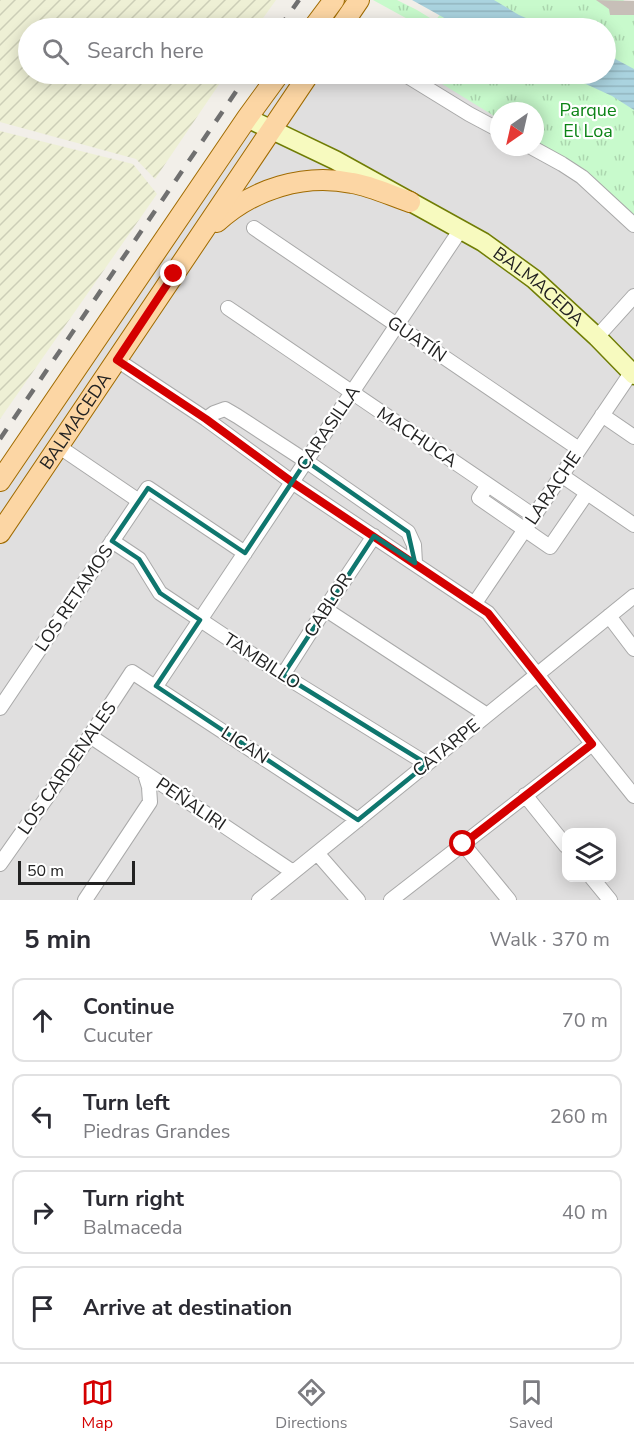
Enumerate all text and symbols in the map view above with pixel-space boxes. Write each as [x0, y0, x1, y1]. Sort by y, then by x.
search box [18, 18, 616, 84]
icon: search [39, 35, 72, 68]
text: Search here [87, 36, 204, 66]
park label: Parque El Loa [560, 98, 617, 143]
north arrow [490, 102, 544, 156]
street label: BALMACEDA [488, 241, 589, 331]
route end [160, 260, 186, 286]
street label: GUATÍN [383, 310, 451, 368]
street label: BALMACEDA [34, 368, 117, 474]
street label: CARASILLA [291, 381, 365, 475]
street label: MACHUCA [372, 401, 462, 473]
street label: LARACHE [520, 447, 586, 529]
street label: LOS RETAMOS [29, 540, 119, 656]
street label: CABLOR [298, 568, 358, 642]
street label: TAMBILLO [219, 627, 305, 695]
street label: LOS CARDENALES [12, 697, 122, 839]
street label: CATARPE [407, 713, 485, 783]
street label: LICAN [216, 721, 274, 769]
street label: PEÑALIRI [151, 772, 231, 836]
map controls [562, 828, 616, 882]
button: layers [562, 828, 616, 882]
route start [449, 830, 475, 856]
scale bar [18, 858, 135, 886]
text: 50 m [27, 860, 64, 882]
text: 5 min [24, 922, 91, 957]
text: Walk · 370 m [490, 926, 610, 953]
text: Continue [83, 992, 174, 1022]
icon: ahead [26, 1004, 59, 1037]
text: 70 m [562, 1007, 608, 1034]
text: Cucuter [83, 1022, 153, 1049]
text: Turn left [83, 1088, 170, 1118]
icon: left [26, 1100, 59, 1133]
text: 260 m [550, 1103, 608, 1130]
text: Piedras Grandes [83, 1118, 230, 1145]
text: Turn right [83, 1184, 184, 1214]
icon: right [26, 1196, 59, 1229]
text: 40 m [562, 1199, 608, 1226]
text: Balmaceda [83, 1214, 183, 1241]
icon: arrive [26, 1292, 59, 1325]
text: Arrive at destination [83, 1293, 292, 1323]
tab: Map [81, 1376, 114, 1434]
tab: Directions [275, 1376, 347, 1434]
tab: Saved [509, 1376, 553, 1434]

